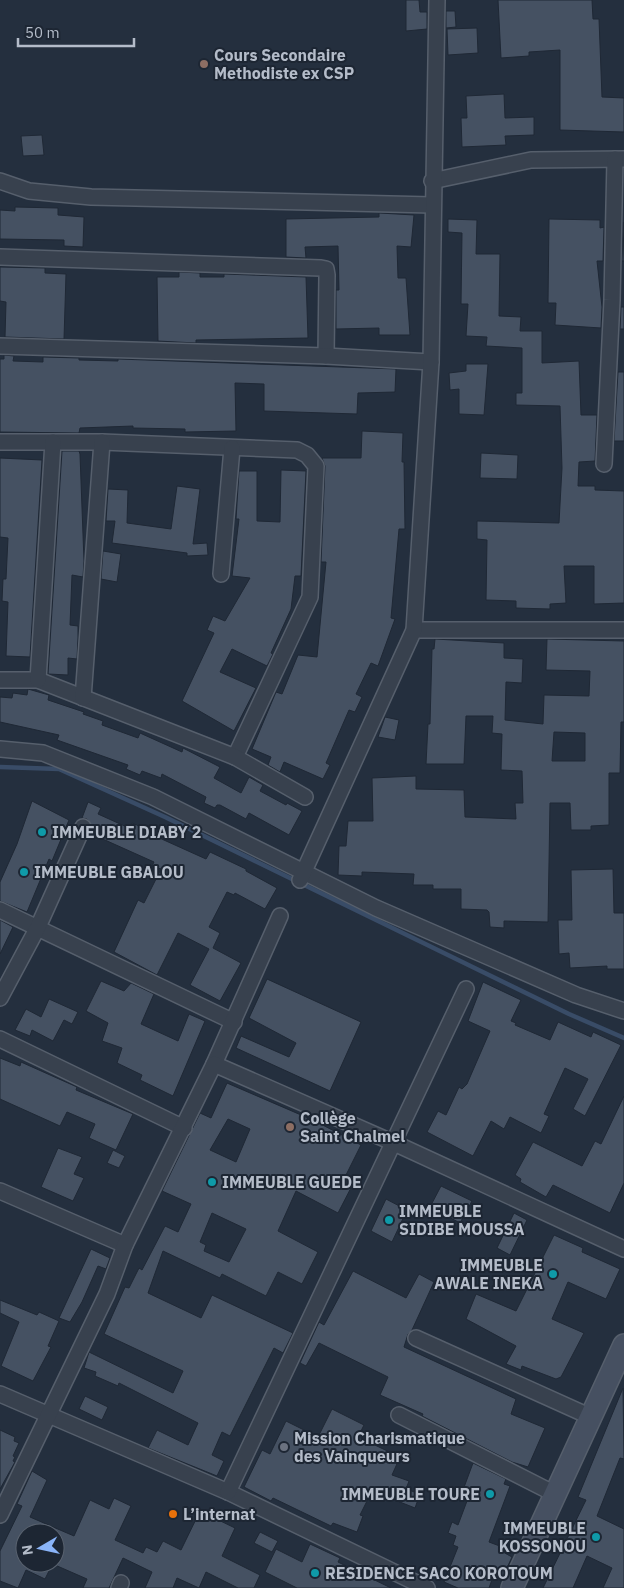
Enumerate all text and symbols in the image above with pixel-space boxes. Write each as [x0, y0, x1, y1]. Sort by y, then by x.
scale bar [18, 15, 134, 47]
text: 50 m [25, 23, 60, 42]
place label: Cours Secondaire Methodiste ex CSP [214, 45, 354, 83]
marker: Cours Secondaire Methodiste ex CSP [198, 58, 210, 70]
place label: IMMEUBLE DIABY 2 [52, 822, 201, 842]
marker: IMMEUBLE DIABY 2 [36, 826, 48, 838]
place label: IMMEUBLE GBALOU [34, 862, 184, 882]
marker: IMMEUBLE GBALOU [18, 866, 30, 878]
place label: Collège Saint Chalmel [300, 1108, 405, 1146]
marker: Collège Saint Chalmel [284, 1121, 296, 1133]
place label: IMMEUBLE GUEDE [222, 1172, 362, 1192]
marker: IMMEUBLE GUEDE [206, 1176, 218, 1188]
place label: IMMEUBLE SIDIBE MOUSSA [399, 1201, 524, 1239]
marker: IMMEUBLE SIDIBE MOUSSA [383, 1214, 395, 1226]
place label: IMMEUBLE AWALE INEKA [434, 1255, 543, 1293]
marker: IMMEUBLE AWALE INEKA [547, 1268, 559, 1280]
place label: Mission Charismatique des Vainqueurs [294, 1428, 465, 1466]
marker: Mission Charismatique des Vainqueurs [278, 1441, 290, 1453]
place label: IMMEUBLE TOURE [341, 1484, 480, 1504]
marker: IMMEUBLE TOURE [484, 1488, 496, 1500]
place label: L’internat [183, 1504, 255, 1524]
marker: L’internat [167, 1508, 179, 1520]
place label: IMMEUBLE KOSSONOU [499, 1518, 586, 1556]
north arrow [15, 1523, 65, 1573]
marker: IMMEUBLE KOSSONOU [590, 1531, 602, 1543]
text: N [17, 1544, 37, 1556]
place label: RESIDENCE SACO KOROTOUM [325, 1563, 553, 1583]
marker: RESIDENCE SACO KOROTOUM [309, 1567, 321, 1579]

